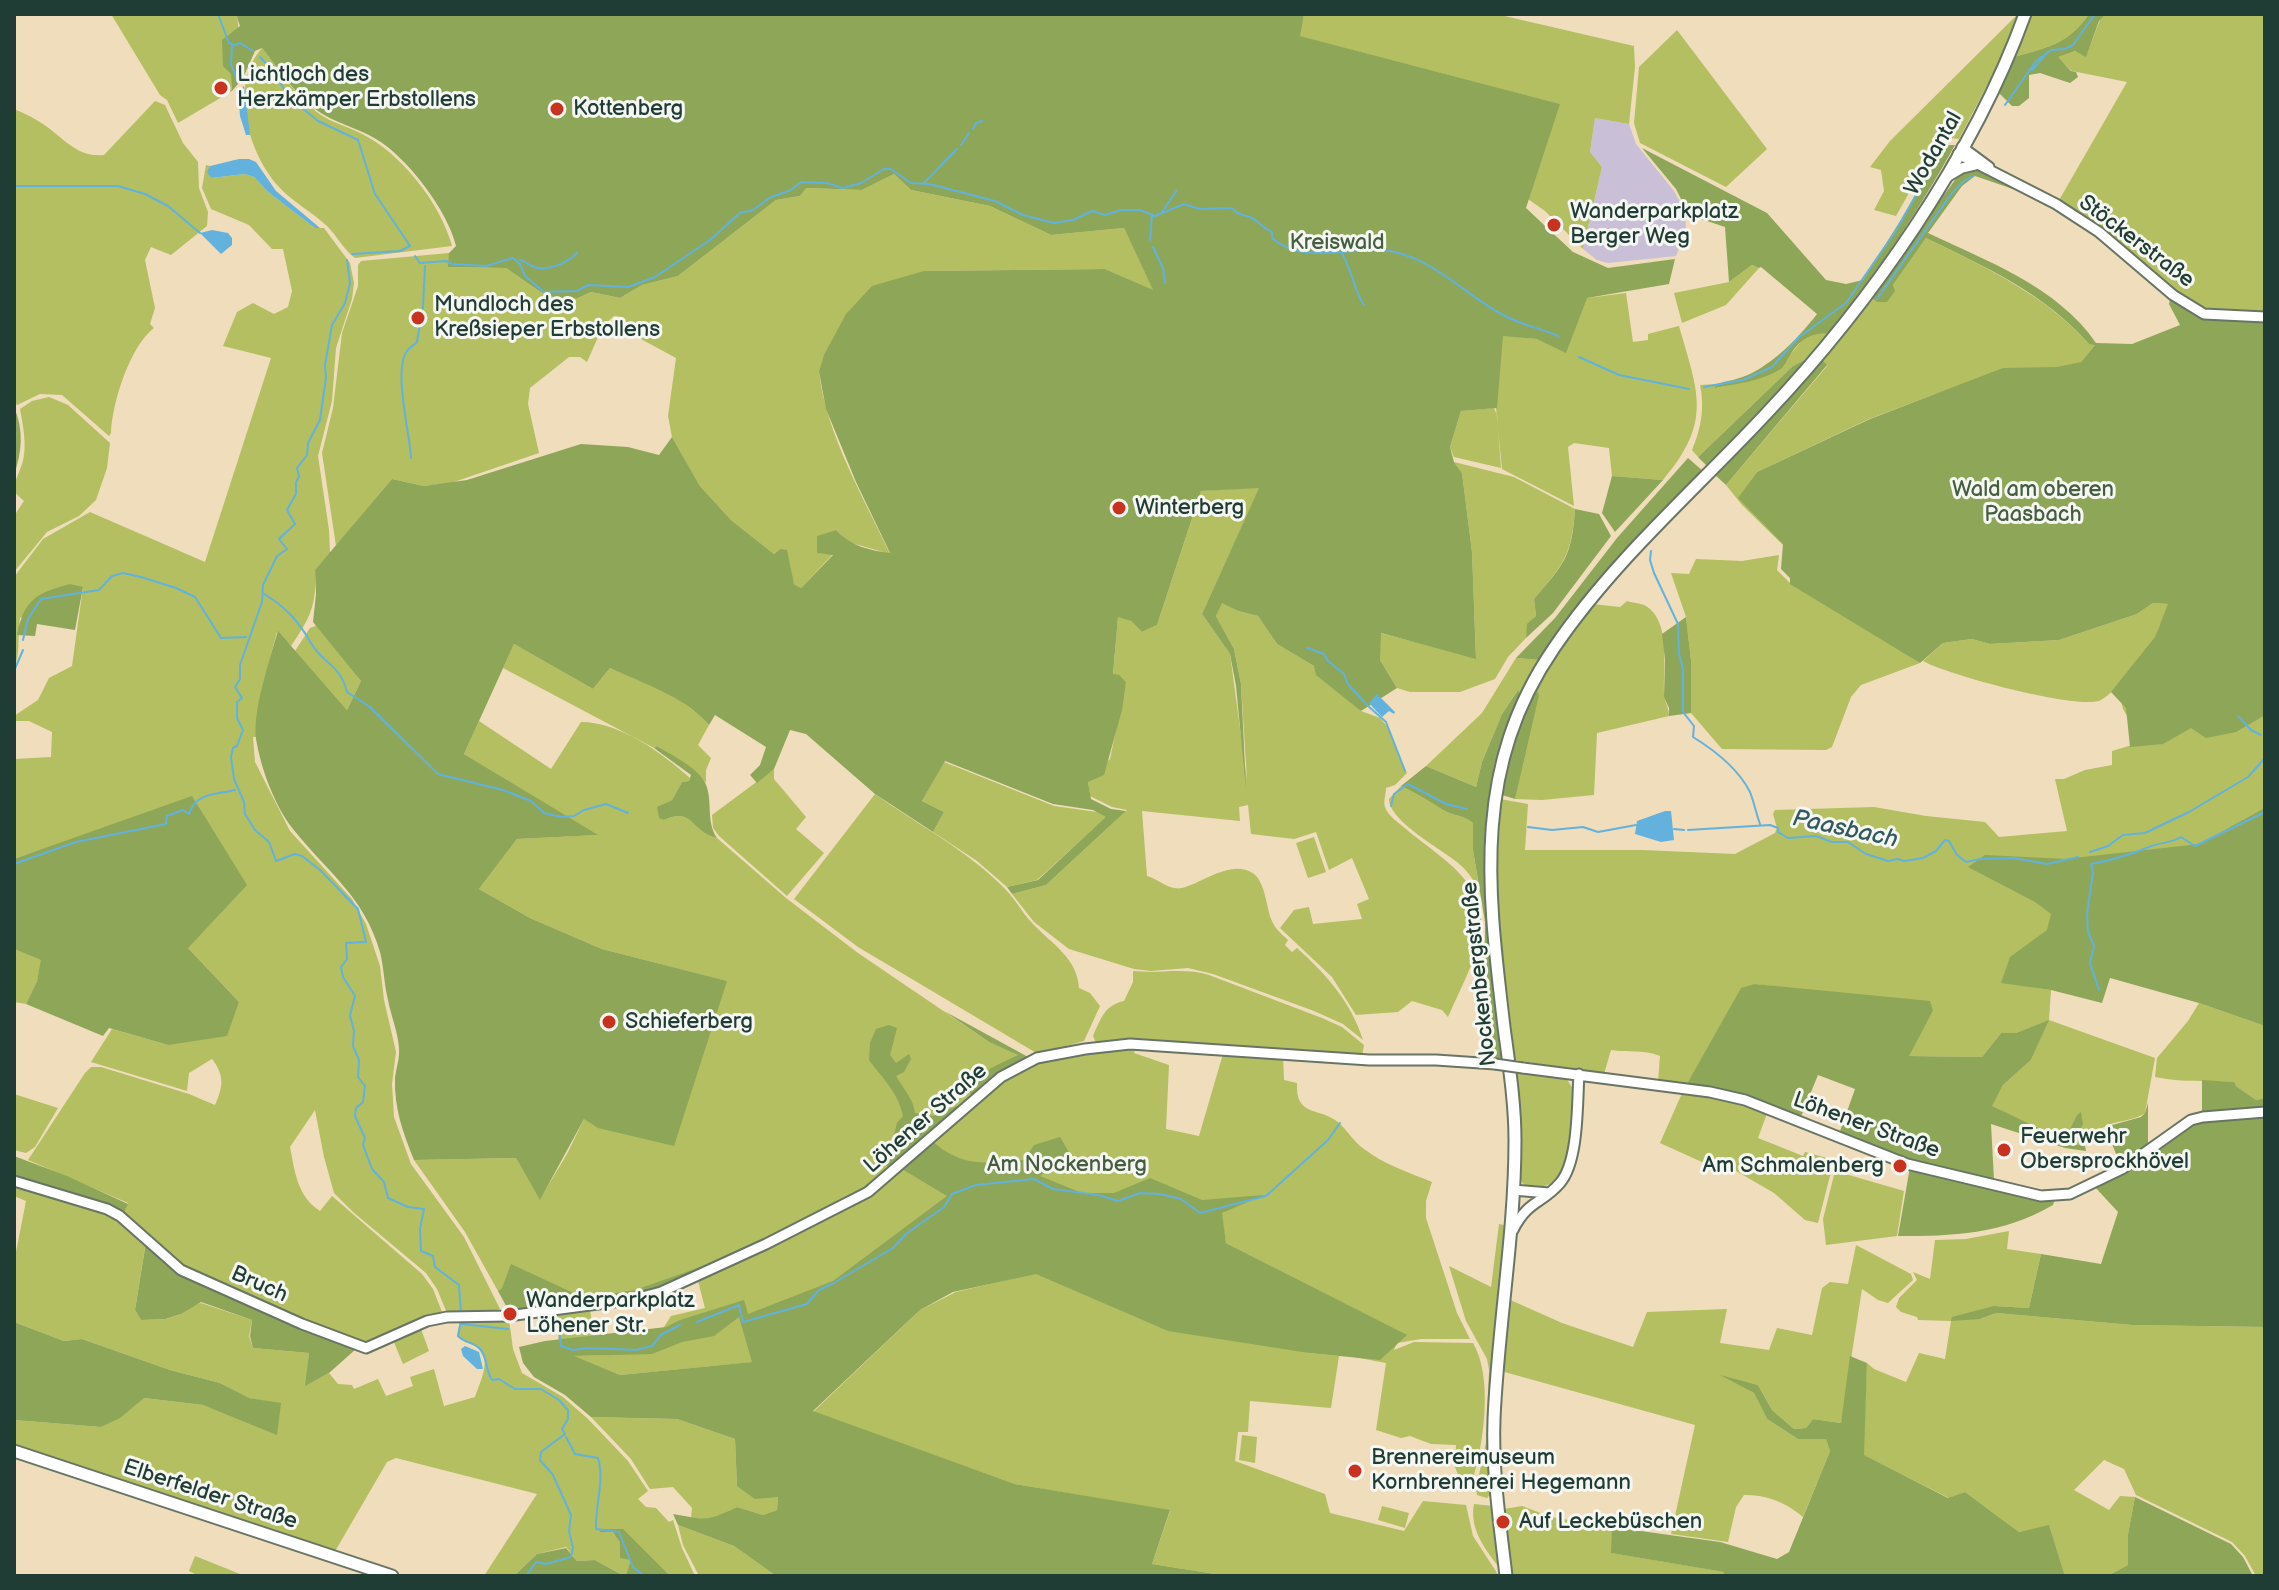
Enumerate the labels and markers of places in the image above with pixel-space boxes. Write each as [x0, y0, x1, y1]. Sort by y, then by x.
place label: Lichtloch des Herzkämper Erbstollens [237, 62, 476, 114]
marker: Lichtloch des Herzkämper Erbstollens [212, 79, 230, 97]
place label: Kottenberg [573, 96, 683, 122]
marker: Kottenberg [548, 100, 566, 118]
place label: Wanderparkplatz Berger Weg [1570, 199, 1738, 250]
marker: Wanderparkplatz Berger Weg [1545, 216, 1563, 234]
place label: Mundloch des Kreßsieper Erbstollens [434, 292, 660, 344]
marker: Mundloch des Kreßsieper Erbstollens [409, 309, 427, 327]
place label: Winterberg [1135, 495, 1244, 521]
marker: Winterberg [1110, 499, 1128, 517]
place label: Schieferberg [625, 1009, 753, 1035]
marker: Schieferberg [600, 1013, 618, 1031]
place label: Feuerwehr Obersprockhövel [2020, 1124, 2189, 1176]
marker: Feuerwehr Obersprockhövel [1995, 1141, 2013, 1159]
place label: Am Schmalenberg [1703, 1153, 1884, 1179]
marker: Am Schmalenberg [1891, 1157, 1909, 1175]
place label: Wanderparkplatz Löhener Str. [526, 1288, 694, 1340]
marker: Wanderparkplatz Löhener Str. [501, 1305, 519, 1323]
place label: Brennereimuseum Kornbrennerei Hegemann [1371, 1445, 1631, 1496]
marker: Brennereimuseum Kornbrennerei Hegemann [1346, 1462, 1364, 1480]
place label: Auf Leckebüschen [1519, 1509, 1702, 1535]
marker: Auf Leckebüschen [1494, 1513, 1512, 1531]

